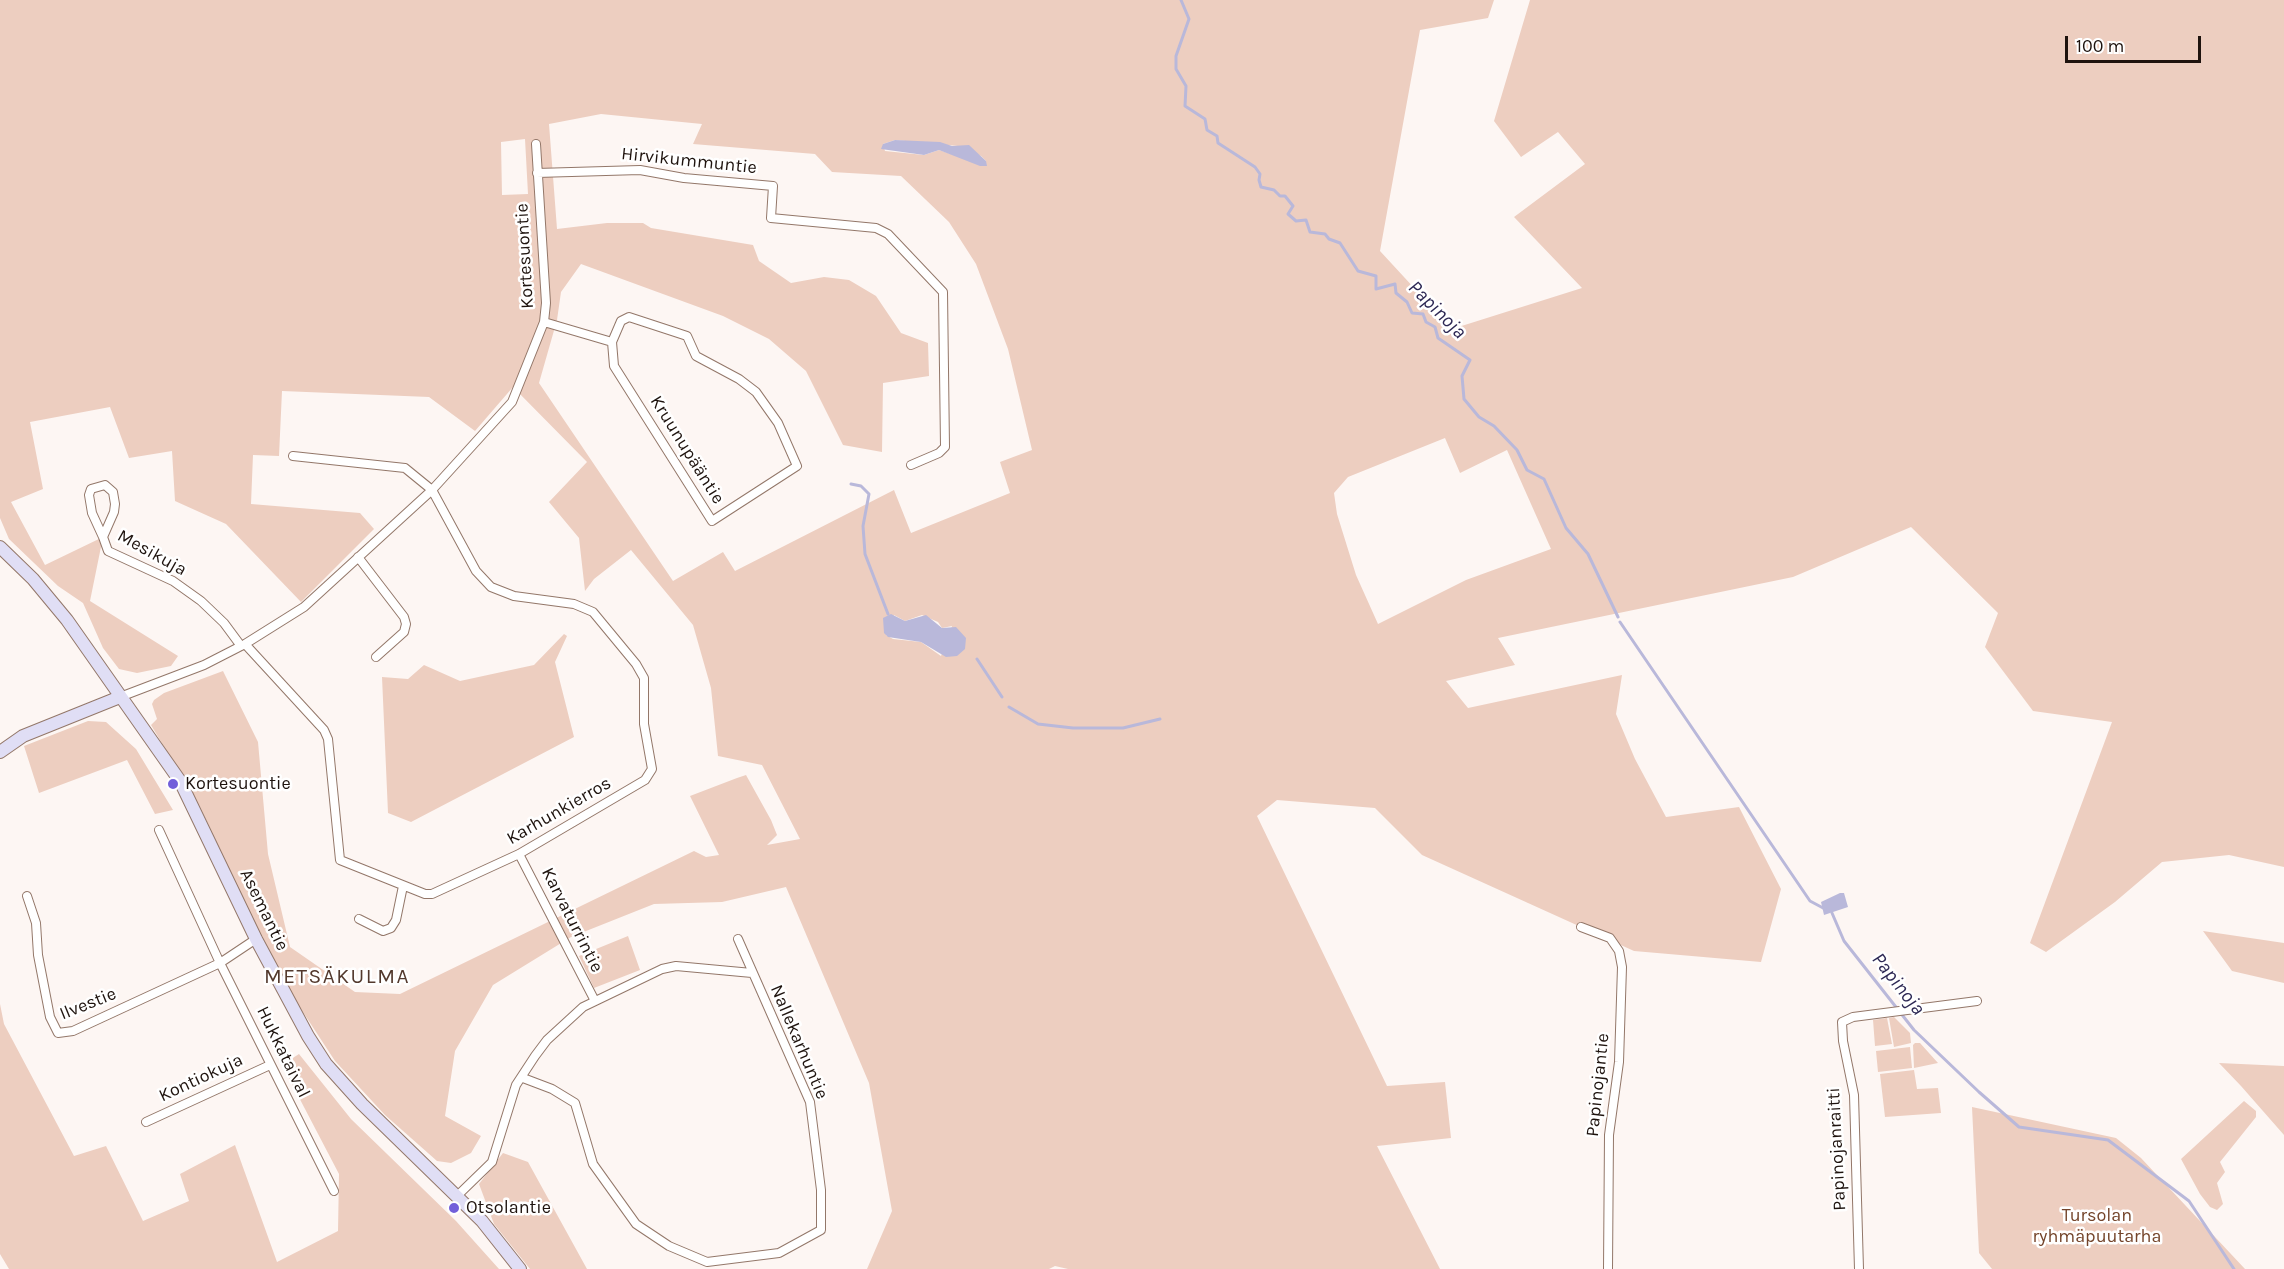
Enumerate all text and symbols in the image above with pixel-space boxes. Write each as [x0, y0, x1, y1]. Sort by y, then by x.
scale bar [2068, 24, 2204, 62]
text: 100 m [2076, 35, 2124, 57]
street label: Hirvikummuntie [620, 143, 758, 179]
street label: Kortesuontie [511, 203, 539, 309]
water label: Papinoja [1403, 276, 1471, 344]
street label: Kruunupääntie [645, 392, 729, 508]
street label: Mesikuja [114, 525, 190, 581]
street label: Karhunkierros [503, 772, 615, 850]
place label: Kortesuontie [185, 773, 291, 795]
marker: Kortesuontie [166, 777, 180, 791]
street label: Karvaturrintie [536, 864, 608, 976]
street label: Asemantie [235, 866, 293, 954]
water label: Papinoja [1866, 948, 1930, 1020]
district label: METSÄKULMA [264, 964, 410, 990]
street label: Nallekarhuntie [765, 982, 833, 1102]
street label: Ilvestie [57, 983, 119, 1025]
street label: Hukkataival [252, 1003, 314, 1101]
street label: Papinojantie [1582, 1032, 1614, 1138]
street label: Kontiokuja [156, 1049, 246, 1107]
street label: Papinojanraitti [1823, 1087, 1851, 1211]
place label: Otsolantie [466, 1197, 551, 1219]
marker: Otsolantie [447, 1201, 461, 1215]
park label: Tursolan ryhmäpuutarha [2033, 1205, 2161, 1248]

